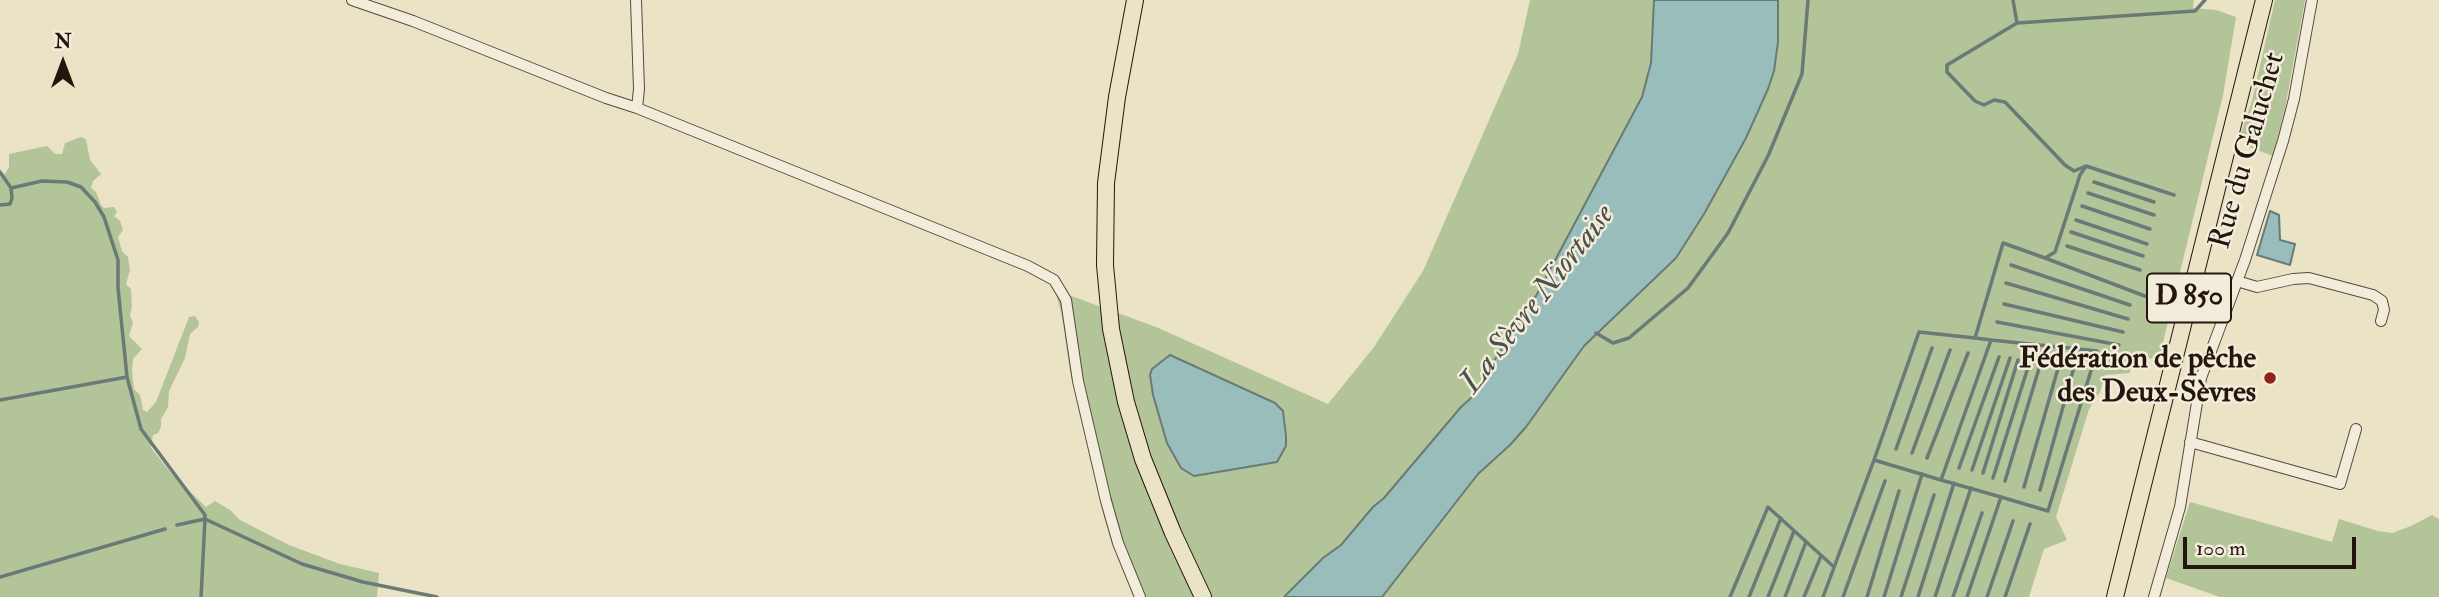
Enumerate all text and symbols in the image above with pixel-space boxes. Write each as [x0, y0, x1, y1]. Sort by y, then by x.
north arrow [28, 28, 98, 98]
text: N [54, 30, 72, 54]
street label: Rue du Galuchet [2204, 49, 2294, 253]
water label: La Sèvre Niortaise [1453, 198, 1625, 402]
road number: D 850 [2147, 274, 2231, 322]
place label: Fédération de pêche des Deux-Sèvres [2019, 343, 2256, 414]
marker: Fédération de pêche des Deux-Sèvres [2262, 370, 2278, 386]
scale bar [2187, 524, 2360, 568]
text: 100 m [2196, 535, 2246, 562]

